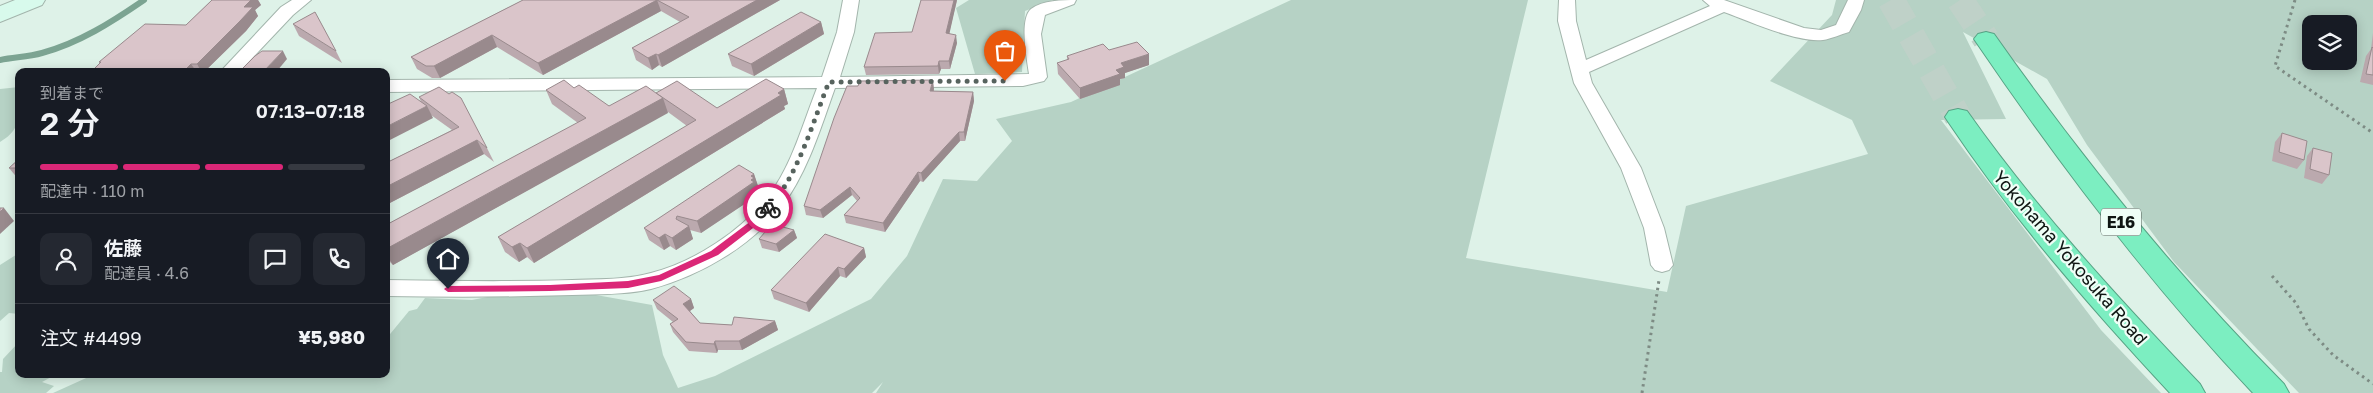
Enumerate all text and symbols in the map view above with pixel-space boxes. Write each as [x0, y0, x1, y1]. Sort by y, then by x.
map controls [2302, 15, 2357, 70]
button: layers [2302, 15, 2357, 70]
pin [984, 30, 1026, 81]
icon: bag [991, 37, 1019, 65]
text: 到着まで [40, 83, 104, 103]
text: 07:13–07:18 [256, 99, 365, 122]
text: 2 分 [40, 104, 99, 142]
street label: Yokohama Yokosuka Road [1989, 166, 2153, 349]
text: 配達中 · 110 m [40, 181, 144, 201]
courier [743, 183, 793, 233]
icon: bike [754, 194, 782, 222]
road number: E16 [2101, 208, 2141, 236]
button: person [40, 233, 92, 285]
button: chat [249, 233, 301, 285]
button: phone [313, 233, 365, 285]
text: 佐藤 [104, 236, 142, 259]
pin [427, 238, 469, 289]
icon: home [434, 245, 462, 273]
text: 配達員 · 4.6 [104, 263, 189, 283]
text: ¥5,980 [298, 325, 365, 348]
text: 注文 #4499 [40, 326, 142, 349]

